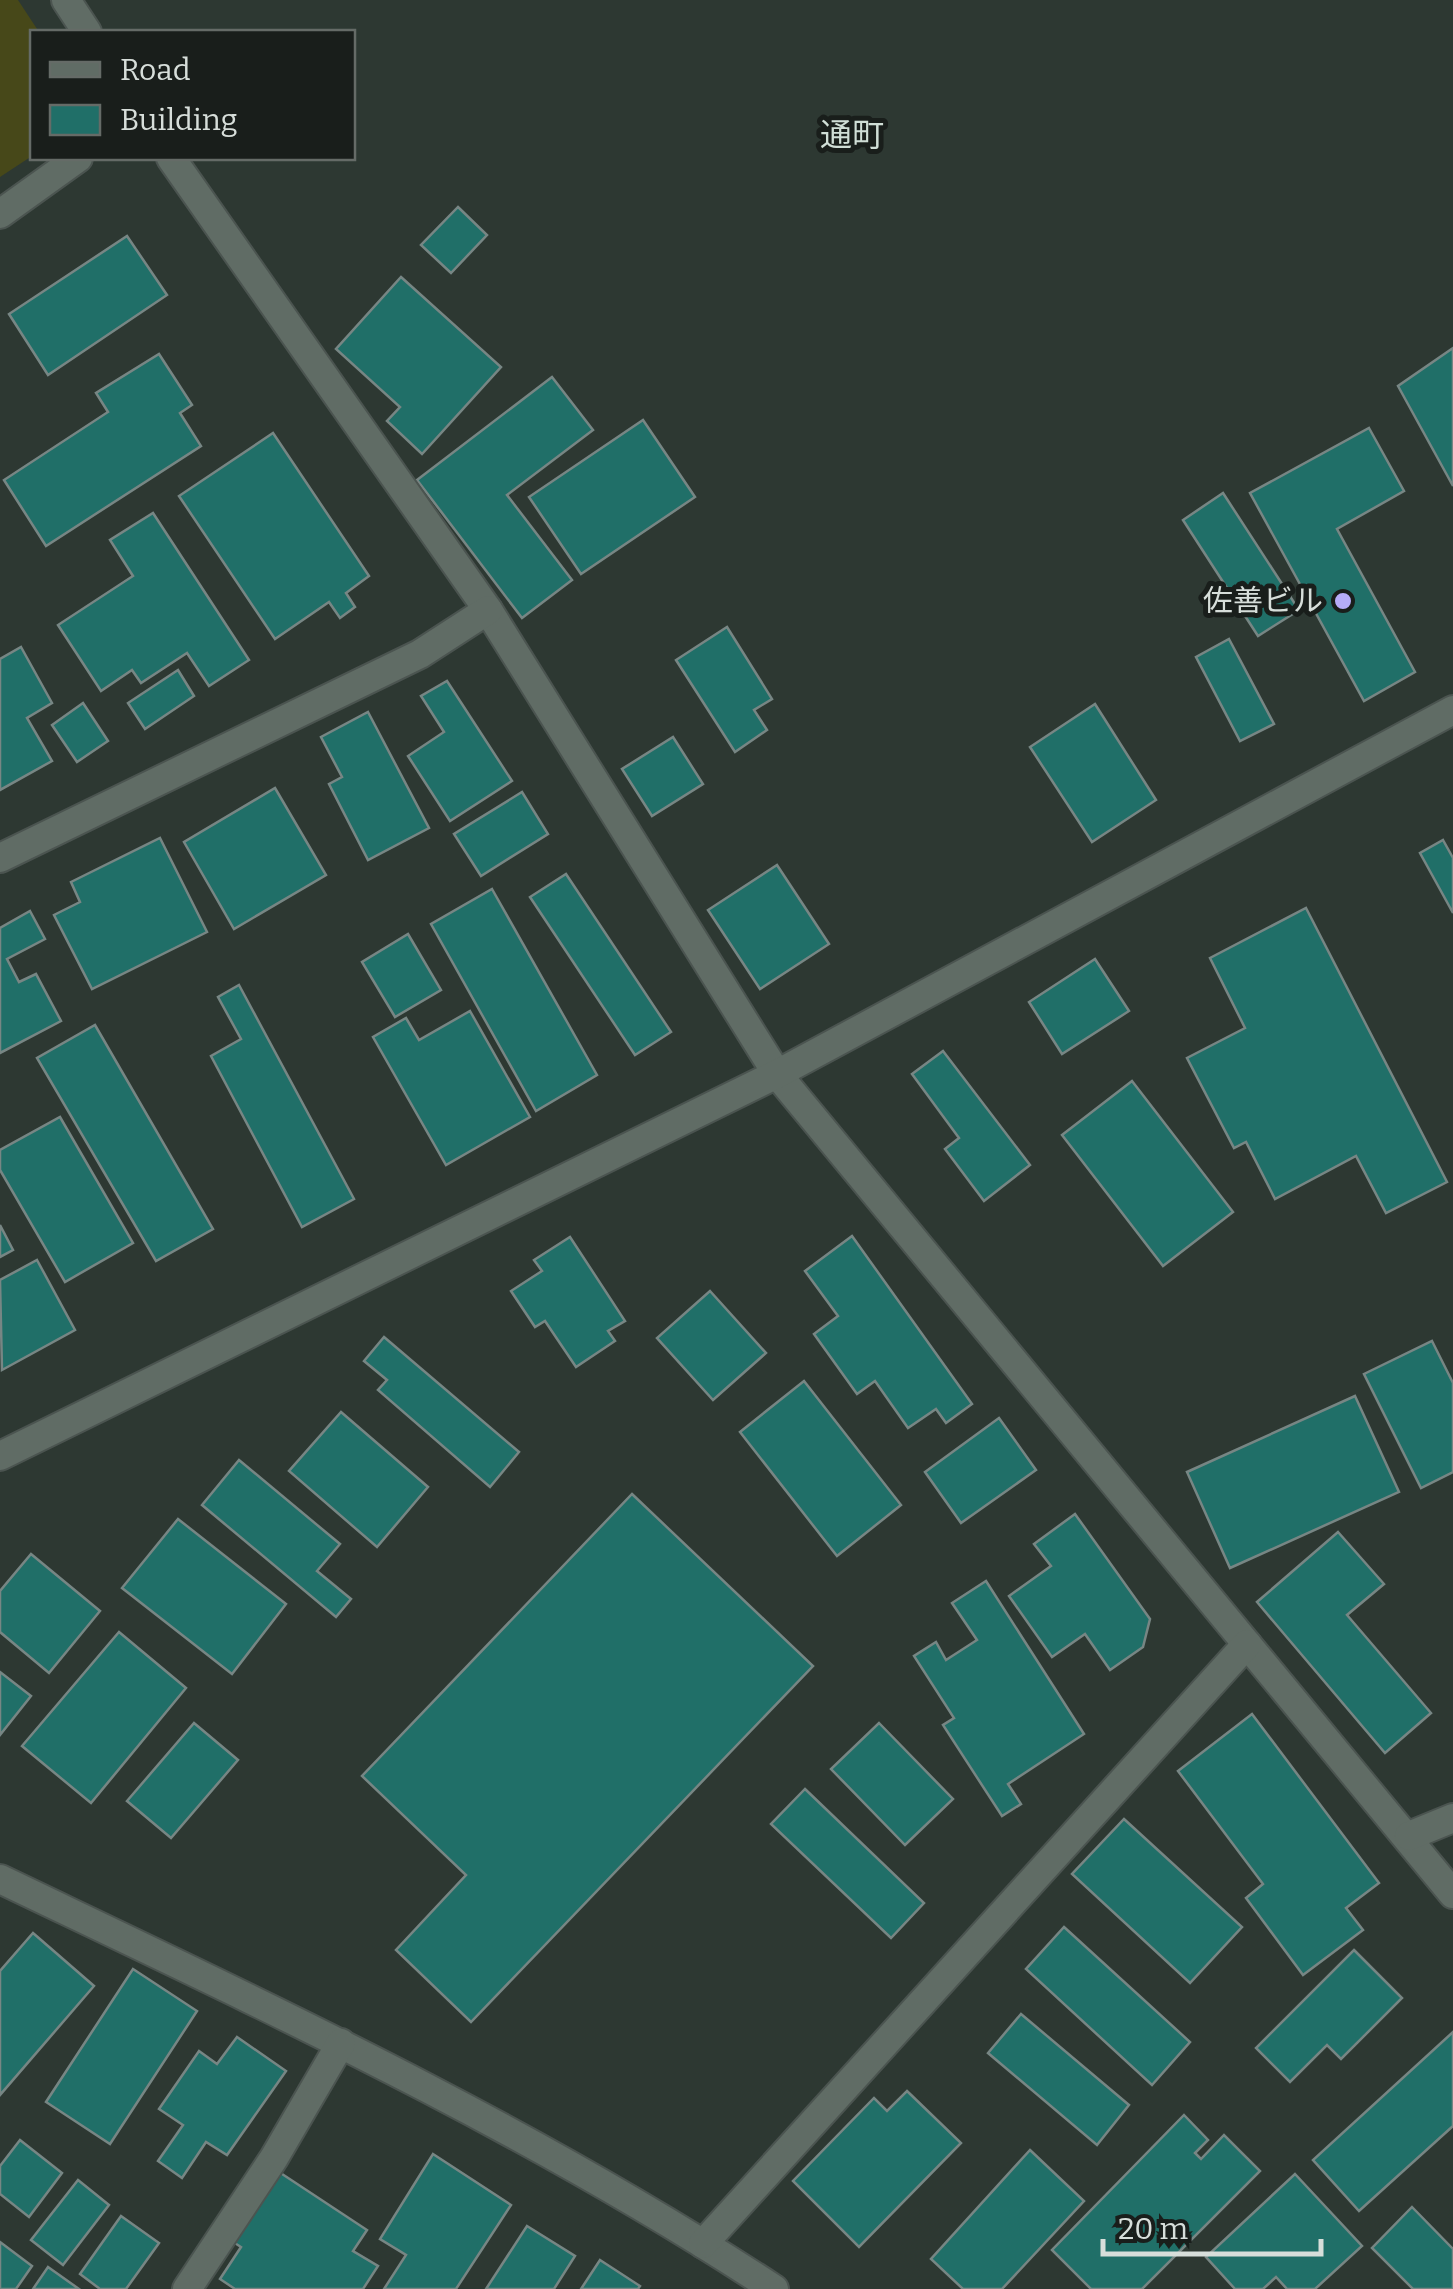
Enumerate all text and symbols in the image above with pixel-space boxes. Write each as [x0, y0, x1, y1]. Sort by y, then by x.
legend [30, 30, 355, 160]
text: Road [120, 52, 191, 88]
text: Building [120, 102, 238, 138]
district label: 通町 [820, 116, 884, 154]
place label: 佐善ビル [1203, 583, 1323, 619]
marker: 佐善ビル [1332, 590, 1354, 612]
scale bar [1103, 2194, 1320, 2256]
text: 20 m [1118, 2211, 1189, 2247]

